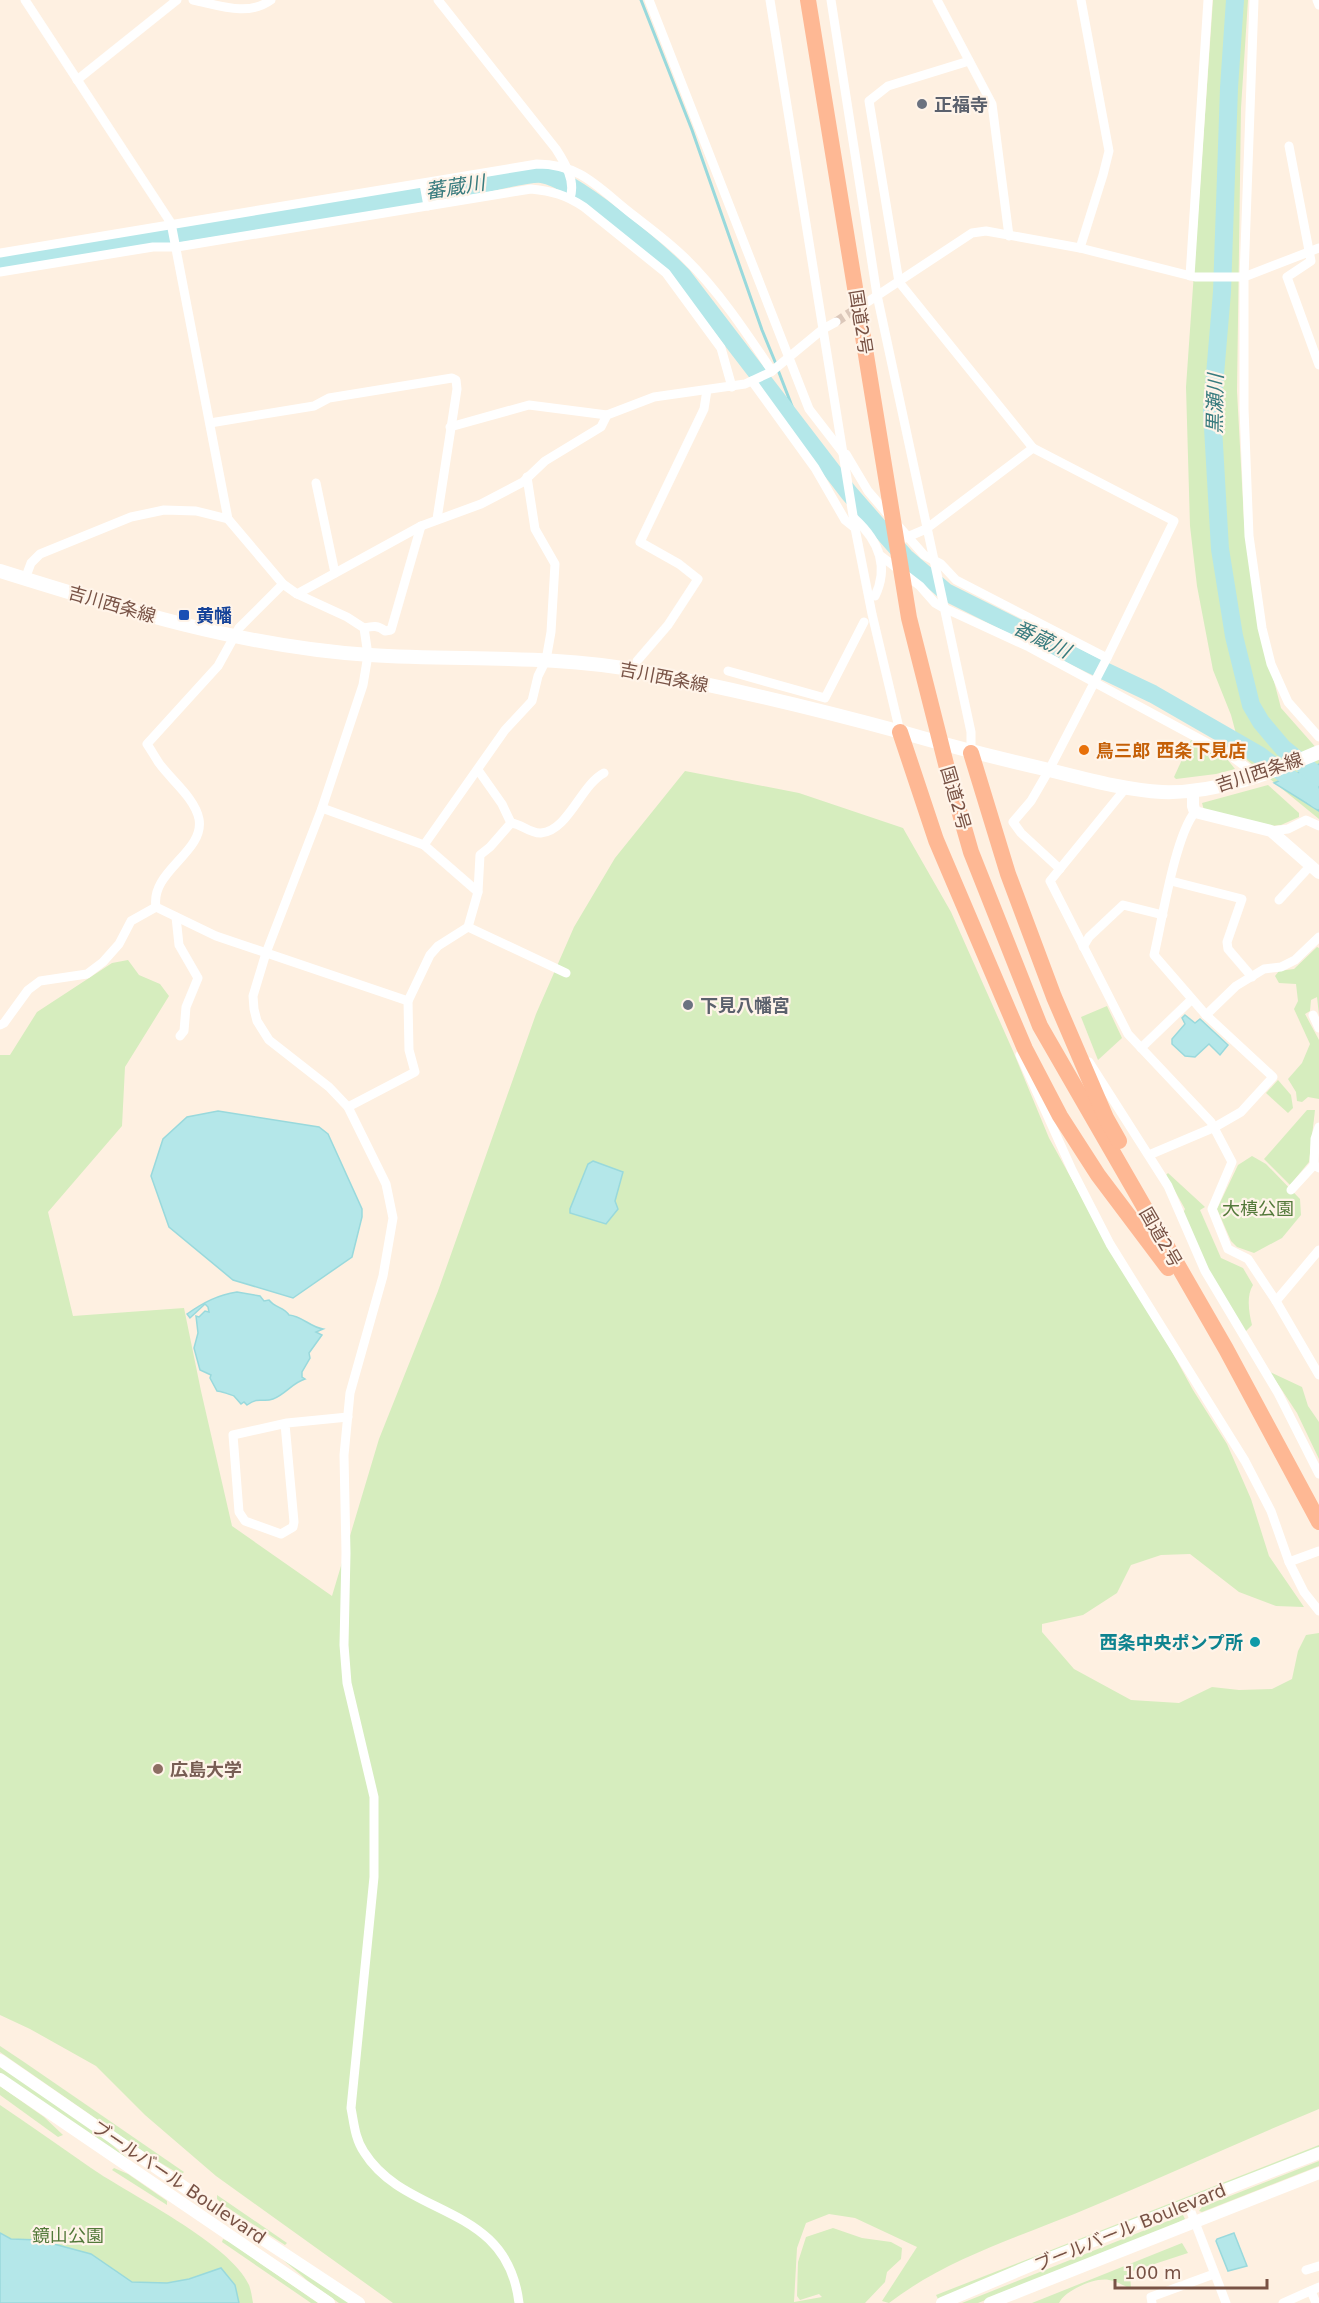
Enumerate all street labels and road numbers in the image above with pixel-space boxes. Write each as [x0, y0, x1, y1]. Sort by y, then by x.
street label: 国道2号 [846, 288, 876, 356]
street label: 吉川西条線 [66, 582, 158, 626]
street label: 吉川西条線 [618, 658, 710, 696]
street label: 吉川西条線 [1213, 748, 1305, 796]
street label: 国道2号 [937, 764, 975, 832]
street label: 国道2号 [1136, 1203, 1186, 1271]
street label: ブールバール Boulevard [88, 2116, 270, 2248]
street label: ブールバール Boulevard [1031, 2179, 1229, 2275]

